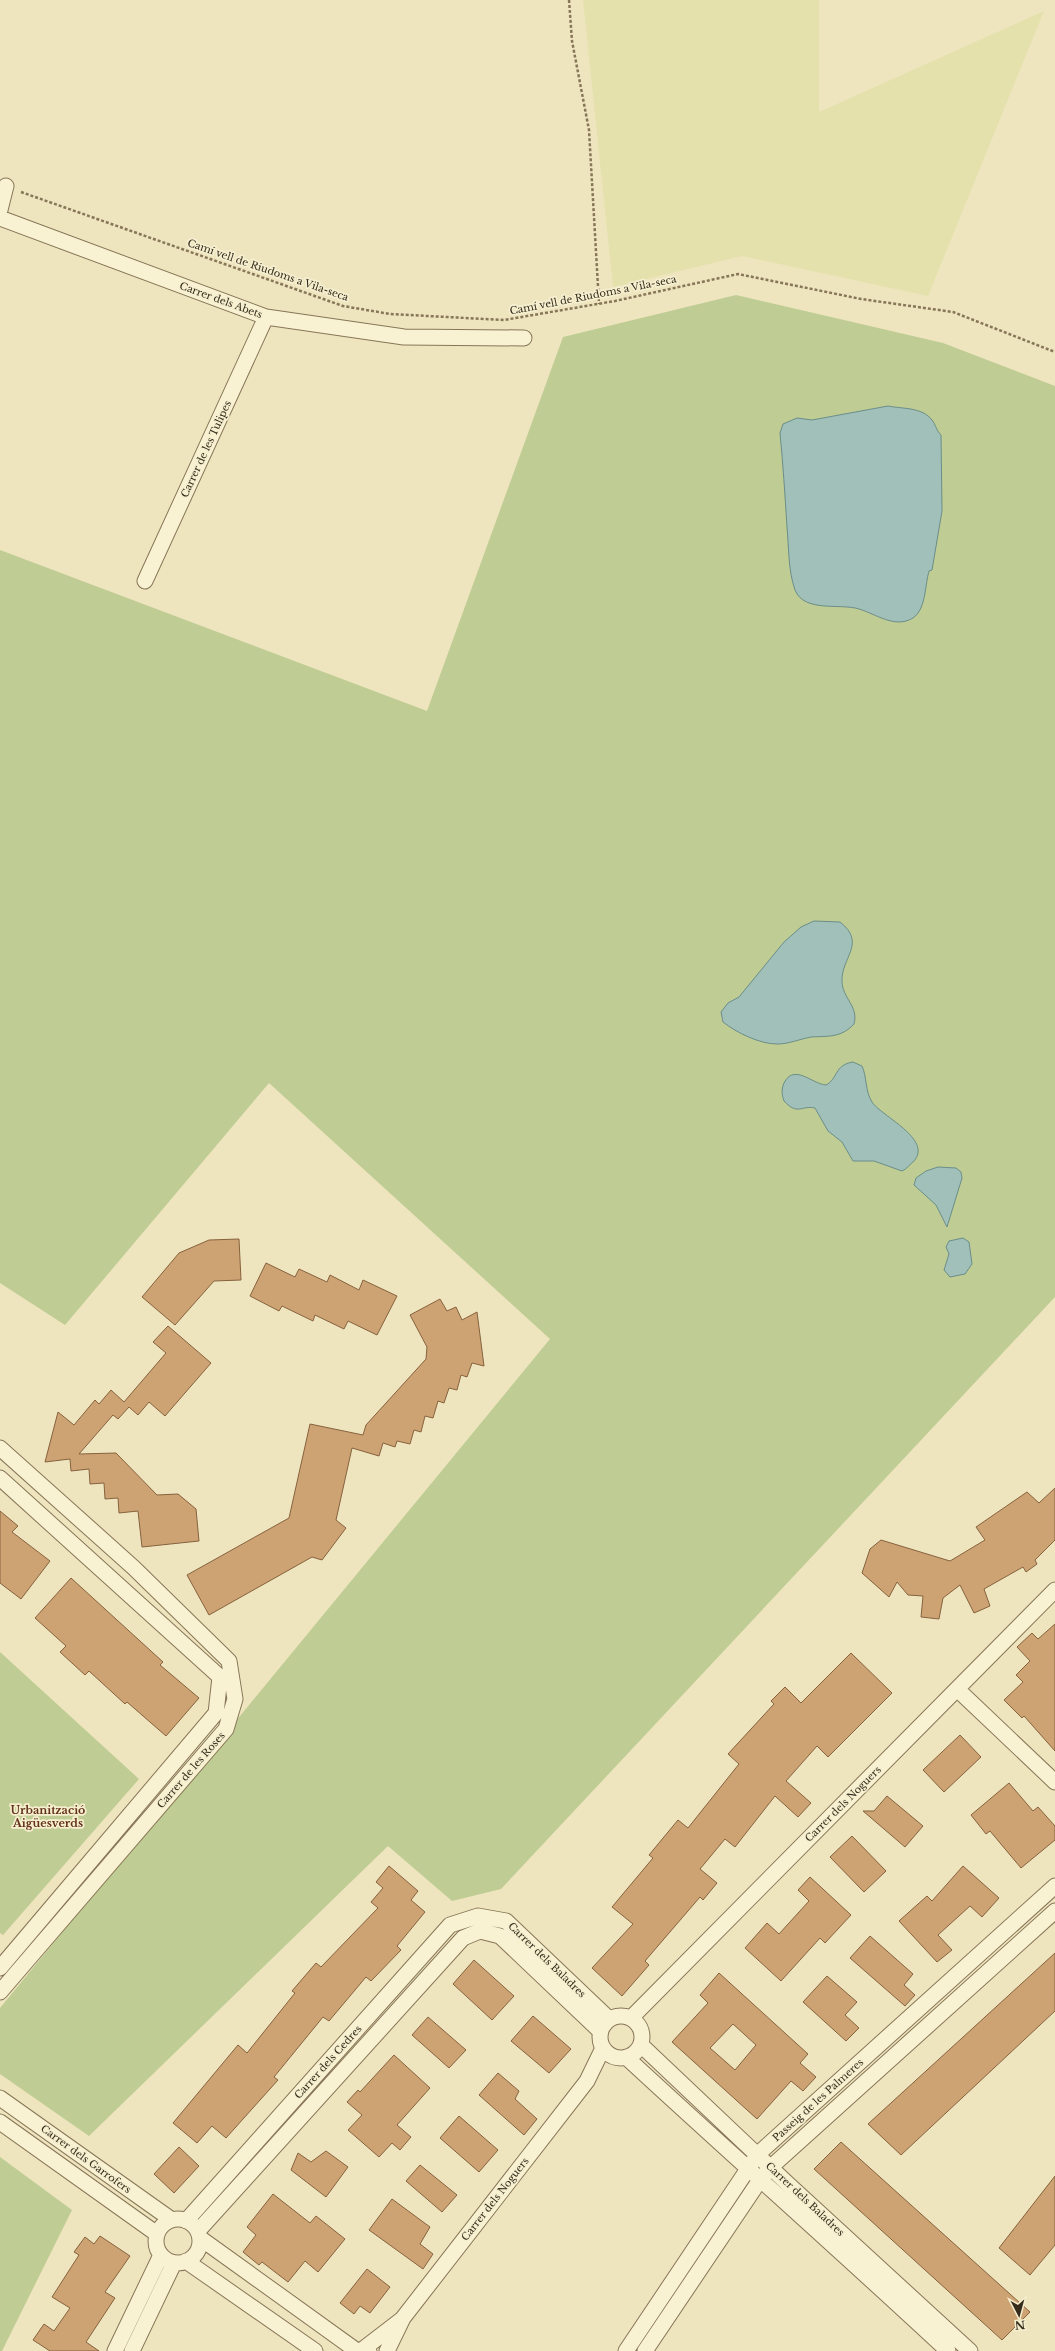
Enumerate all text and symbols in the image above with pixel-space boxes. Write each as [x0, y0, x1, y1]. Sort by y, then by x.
street label: Camí vell de Riudoms a Vila-seca [186, 236, 351, 304]
street label: Camí vell de Riudoms a Vila-seca [508, 272, 678, 318]
street label: Carrer dels Abets [178, 279, 265, 321]
street label: Carrer de les Tulipes [178, 398, 234, 500]
street label: Carrer de les Roses [154, 1729, 228, 1811]
street label: Carrer dels Noguers [802, 1763, 884, 1845]
district label: Urbanització Aigüesverds [11, 1803, 85, 1830]
street label: Carrer dels Baladres [505, 1920, 589, 2001]
street label: Carrer dels Cedres [291, 2022, 365, 2102]
street label: Passeig de les Palmeres [770, 2055, 867, 2144]
street label: Carrer dels Garrofers [38, 2122, 134, 2196]
street label: Carrer dels Noguers [458, 2154, 532, 2243]
street label: Carrer dels Baladres [763, 2159, 847, 2239]
north arrow [999, 2295, 1039, 2335]
text: N [1014, 2317, 1026, 2333]

